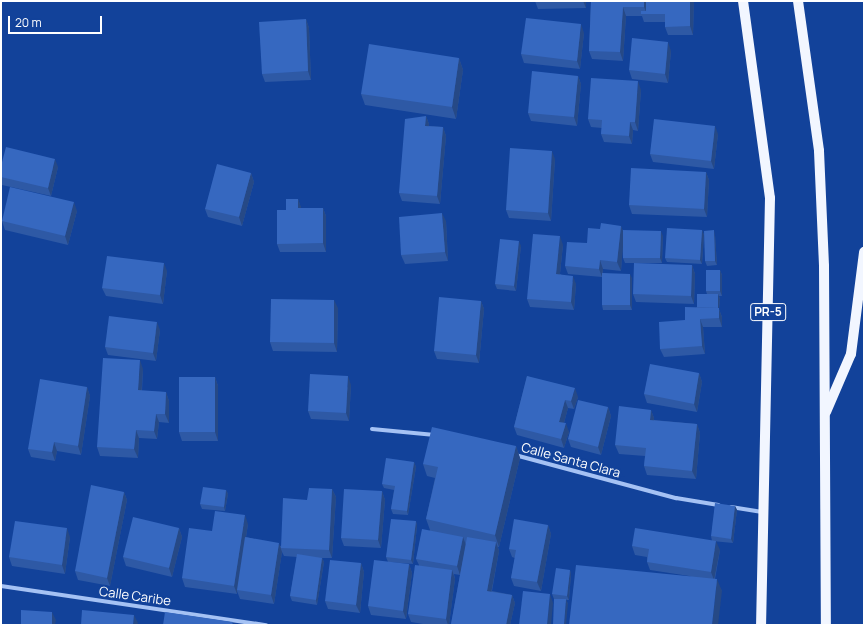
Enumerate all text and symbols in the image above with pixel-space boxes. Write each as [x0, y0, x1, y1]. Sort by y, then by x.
scale bar [10, 8, 104, 34]
text: 20 m [15, 14, 42, 31]
road number: PR-5 [750, 302, 786, 322]
street label: Calle Santa Clara [520, 439, 622, 481]
street label: Calle Caribe [98, 583, 172, 609]

